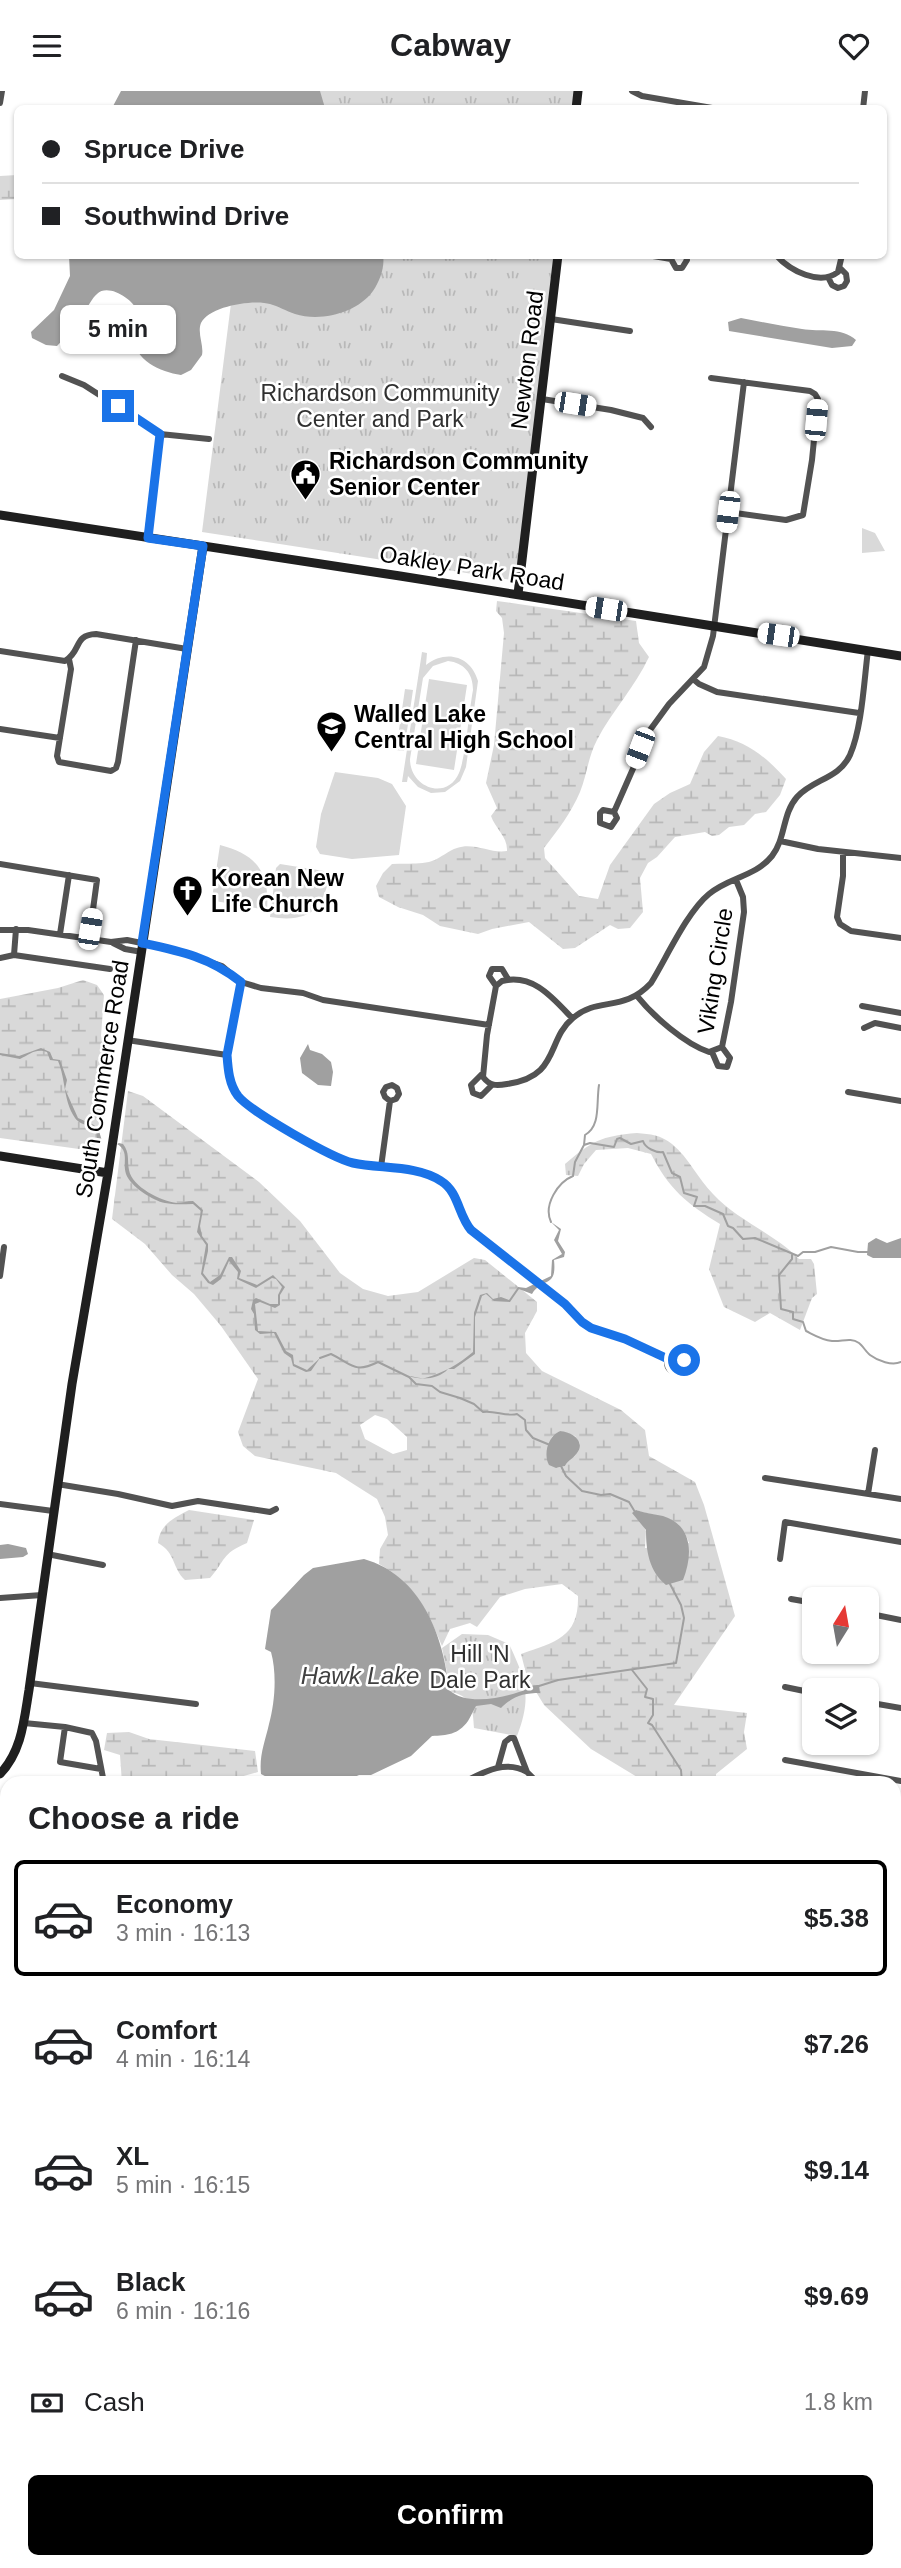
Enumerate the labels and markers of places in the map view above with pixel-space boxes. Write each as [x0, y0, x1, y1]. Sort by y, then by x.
place label: Richardson Community Senior Center [329, 448, 589, 500]
public building icon: Richardson Community Senior Center [289, 457, 323, 501]
place label: Walled Lake Central High School [354, 701, 574, 753]
school or university icon: Walled Lake Central High School [314, 710, 348, 754]
place label: Korean New Life Church [211, 865, 344, 917]
church icon: Korean New Life Church [171, 874, 205, 918]

